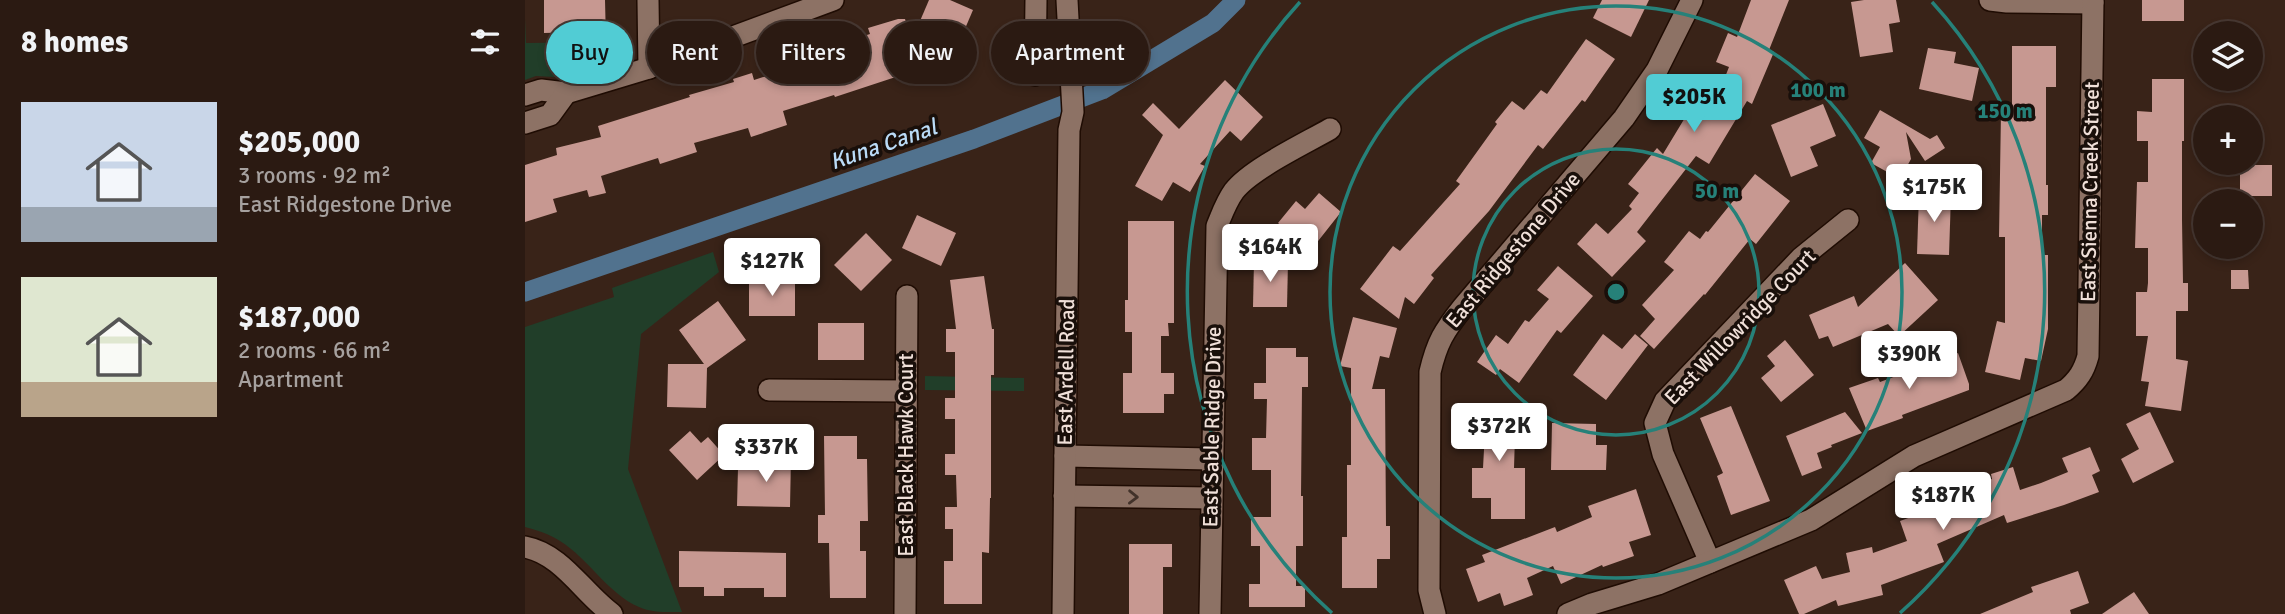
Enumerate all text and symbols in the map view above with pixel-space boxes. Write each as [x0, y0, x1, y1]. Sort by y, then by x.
chip: Buy [546, 21, 633, 84]
chip: Rent [647, 21, 742, 84]
chip: Filters [756, 21, 870, 84]
chip: New [884, 21, 977, 84]
chip: Apartment [991, 21, 1149, 84]
map controls [2193, 21, 2263, 259]
button: layers [2193, 21, 2263, 91]
icon: filters [466, 23, 504, 61]
text: 8 homes [21, 24, 128, 61]
pin: $205K [1645, 74, 1743, 134]
text: 100 m [1790, 77, 1846, 103]
text: $205K [1662, 82, 1726, 111]
street label: East Sienna Creek Street [2075, 82, 2105, 302]
text: 150 m [1977, 98, 2033, 124]
button: + [2193, 105, 2263, 175]
water label: Kuna Canal [826, 112, 943, 176]
text: $205,000 [238, 124, 360, 161]
icon: home [77, 130, 161, 214]
text: 3 rooms · 92 m² [238, 161, 391, 190]
pin: $175K [1885, 164, 1983, 224]
street label: East Ridgestone Drive [1440, 167, 1586, 333]
text: $175K [1902, 172, 1966, 201]
text: 50 m [1695, 178, 1739, 204]
button: − [2193, 189, 2263, 259]
text: East Ridgestone Drive [238, 190, 452, 219]
pin: $164K [1221, 224, 1319, 284]
text: $164K [1238, 232, 1302, 261]
pin: $127K [723, 238, 821, 298]
street label: East Willowridge Court [1659, 244, 1821, 410]
text: $127K [740, 246, 804, 275]
centre of rings [1604, 280, 1628, 304]
street label: East Ardell Road [1052, 298, 1080, 446]
text: $187,000 [238, 299, 360, 336]
icon: home [77, 305, 161, 389]
street label: East Sable Ridge Drive [1197, 326, 1227, 528]
pin: $390K [1860, 332, 1958, 391]
text: 2 rooms · 66 m² [238, 336, 391, 365]
text: $390K [1877, 339, 1941, 368]
street label: East Black Hawk Court [893, 353, 919, 557]
text: Apartment [238, 365, 343, 394]
pin: $372K [1450, 404, 1548, 463]
text: $372K [1467, 411, 1531, 440]
pin: $337K [717, 424, 815, 484]
text: $337K [734, 432, 798, 461]
pin: $187K [1894, 472, 1992, 532]
text: $187K [1911, 480, 1975, 509]
one-way arrow [1128, 489, 1138, 505]

